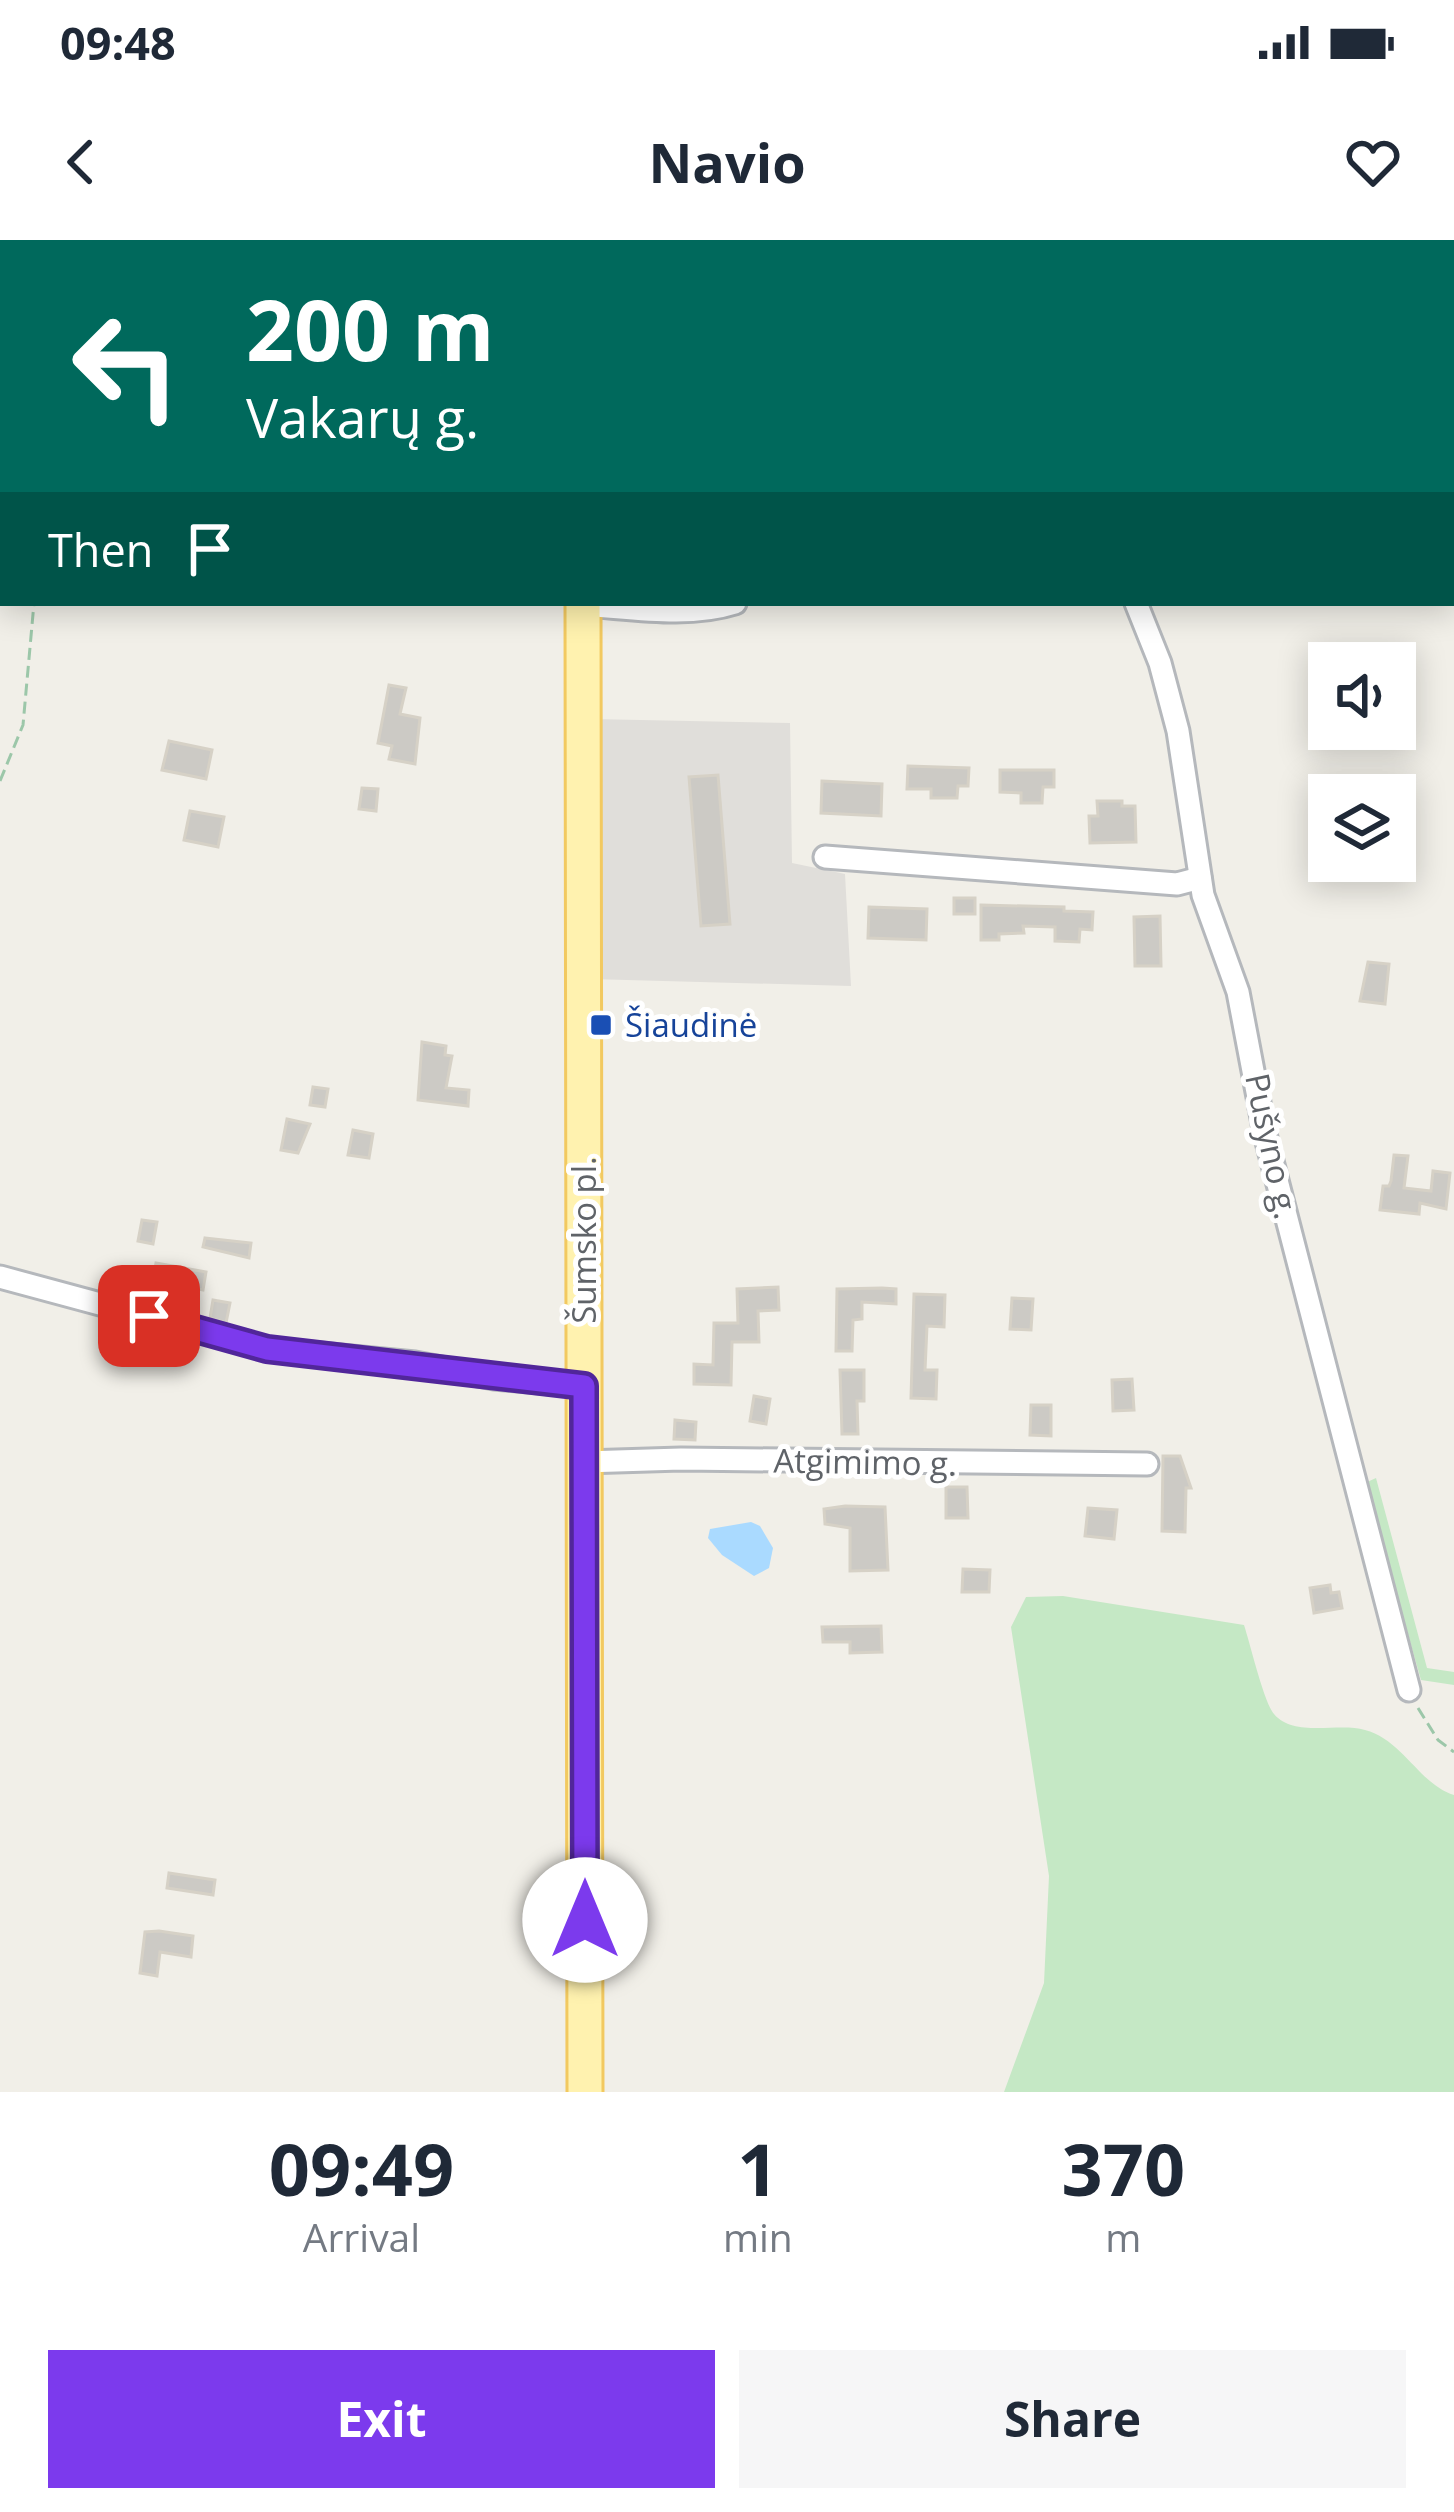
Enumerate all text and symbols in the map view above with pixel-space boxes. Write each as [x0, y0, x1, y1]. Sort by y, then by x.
text: 09:48 [60, 12, 176, 73]
text: Navio [648, 125, 806, 199]
icon: back [48, 129, 114, 195]
icon: heart [1340, 129, 1406, 195]
text: 200 m [246, 271, 494, 386]
icon: left [48, 288, 204, 444]
text: Vakarų g. [246, 380, 479, 454]
icon: arrive [177, 516, 243, 582]
text: Then [48, 519, 153, 580]
map controls [1308, 642, 1416, 882]
button: sound [1308, 642, 1416, 750]
button: layers [1308, 774, 1416, 882]
place label: Šiaudinė [625, 1002, 757, 1047]
marker: Šiaudinė [588, 1012, 614, 1038]
street label: Pušyno g. [1235, 1069, 1310, 1223]
street label: Šumsko pl. [561, 1156, 606, 1324]
pin [98, 1265, 200, 1367]
icon: arrive [116, 1283, 182, 1349]
street label: Atgimimo g. [773, 1437, 957, 1486]
position arrow [522, 1857, 648, 1983]
text: 09:49 [269, 2119, 454, 2217]
text: 1 [737, 2119, 778, 2217]
text: 370 [1062, 2119, 1185, 2217]
text: Arrival [303, 2210, 420, 2263]
text: min [723, 2210, 793, 2263]
text: m [1105, 2210, 1141, 2263]
button: Exit [48, 2350, 715, 2488]
button: Share [739, 2350, 1406, 2488]

